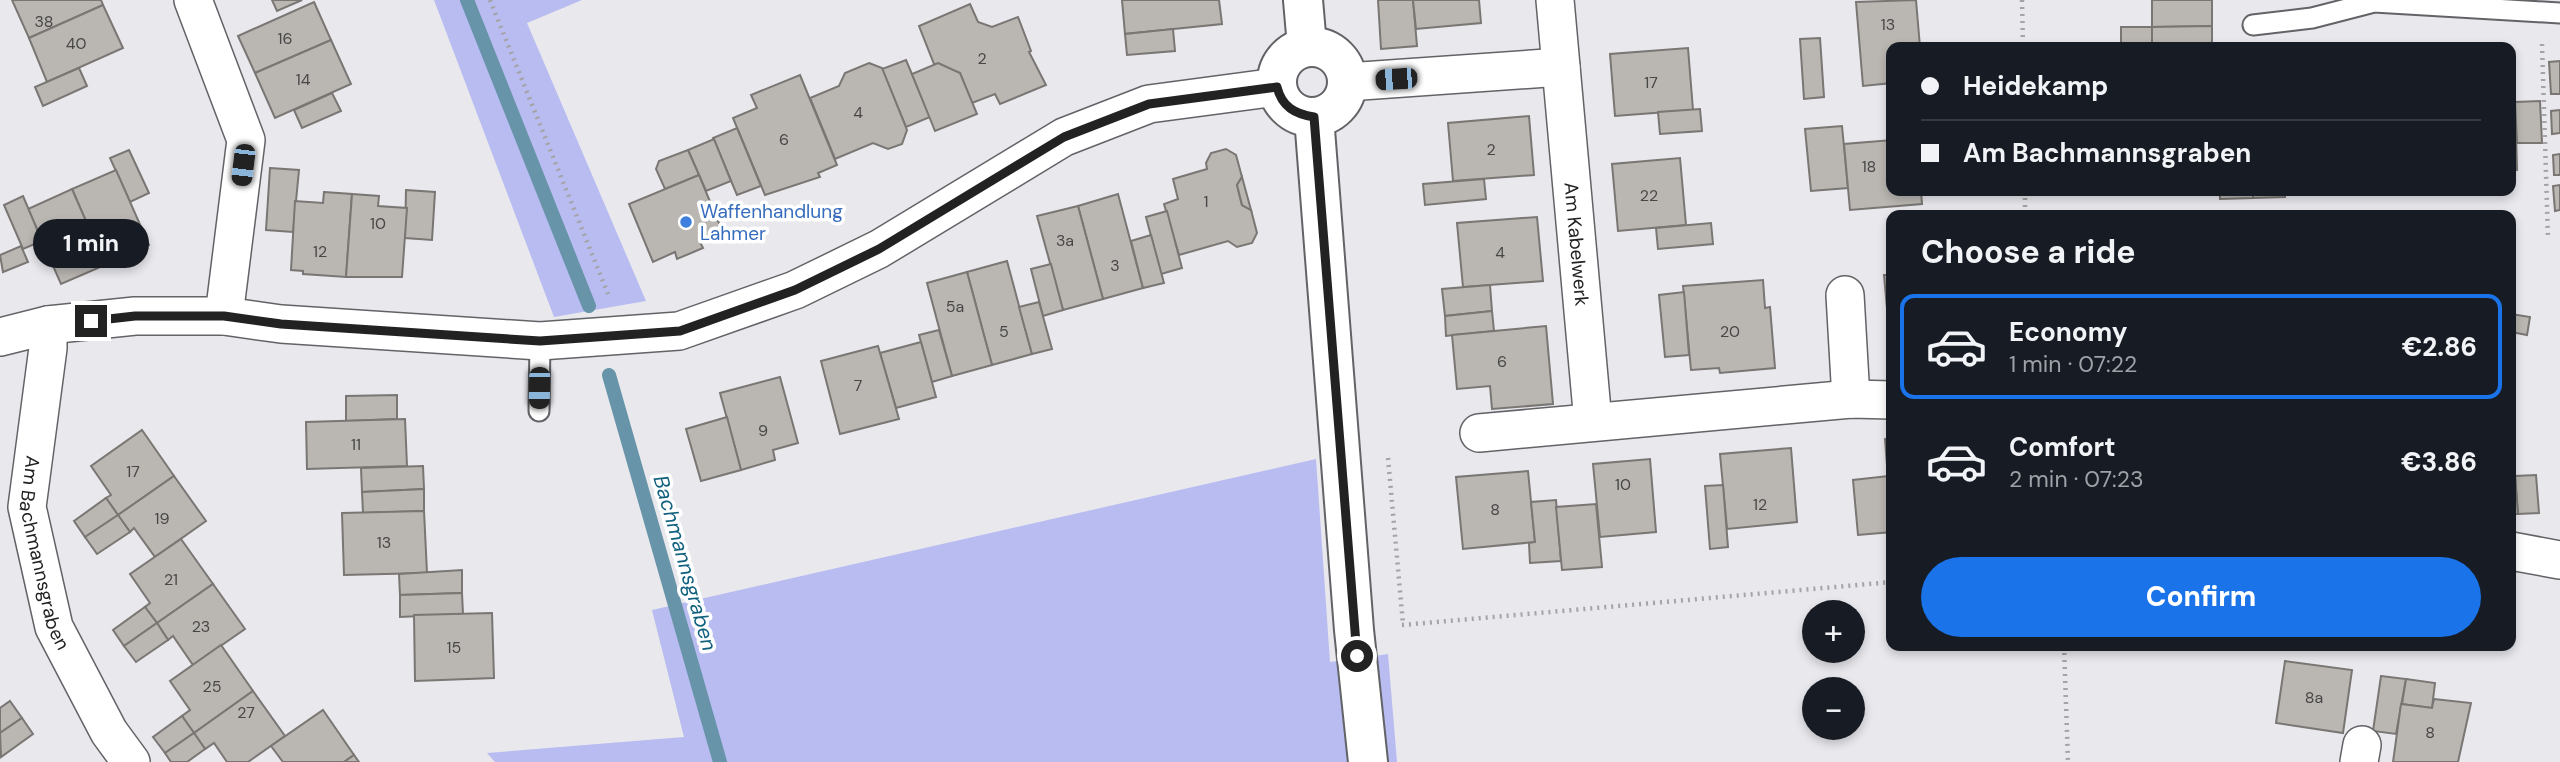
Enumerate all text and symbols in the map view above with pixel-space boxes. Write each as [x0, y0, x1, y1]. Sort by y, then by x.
house number: 38 [34, 11, 54, 32]
house number: 13 [1881, 14, 1895, 35]
house number: 16 [277, 28, 293, 49]
house number: 40 [66, 33, 86, 54]
house number: 2 [977, 48, 987, 69]
car [1375, 67, 1418, 91]
house number: 14 [296, 69, 311, 90]
text: Heidekamp [1963, 69, 2108, 103]
house number: 17 [1644, 72, 1658, 93]
house number: 4 [853, 102, 863, 123]
house number: 6 [779, 129, 789, 150]
text: Am Bachmannsgraben [1963, 136, 2251, 170]
house number: 2 [1486, 139, 1496, 160]
car [231, 143, 256, 187]
house number: 18 [1862, 156, 1876, 177]
street label: Am Kabelwerk [1558, 181, 1595, 307]
house number: 22 [1640, 185, 1658, 206]
house number: 1 [1204, 191, 1209, 212]
place label: Waffenhandlung Lahmer [700, 199, 843, 246]
house number: 10 [370, 213, 386, 234]
marker: Waffenhandlung Lahmer [678, 214, 694, 230]
callout: 1 min [33, 219, 149, 268]
text: 1 min [63, 228, 119, 258]
house number: 3a [1056, 230, 1074, 251]
text: Choose a ride [1921, 231, 2136, 273]
house number: 12 [313, 241, 327, 262]
house number: 4 [1495, 242, 1505, 263]
house number: 3 [1110, 255, 1120, 276]
house number: 5a [946, 296, 964, 317]
route end [75, 305, 107, 337]
icon: car [1925, 315, 1988, 378]
text: Economy [2009, 315, 2127, 349]
house number: 5 [999, 321, 1009, 342]
house number: 20 [1720, 321, 1740, 342]
text: €2.86 [2402, 330, 2477, 364]
text: 1 min · 07:22 [2009, 349, 2137, 379]
house number: 6 [1497, 351, 1507, 372]
car [529, 367, 550, 409]
house number: 7 [854, 375, 862, 396]
house number: 9 [758, 420, 768, 441]
icon: car [1925, 430, 1988, 493]
text: Comfort [2009, 430, 2115, 464]
house number: 11 [351, 434, 361, 455]
text: €3.86 [2401, 445, 2477, 479]
street label: Am Bachmannsgraben [13, 454, 76, 654]
house number: 17 [126, 461, 140, 482]
text: 2 min · 07:23 [2009, 464, 2144, 494]
water label: Bachmannsgraben [647, 472, 723, 654]
house number: 10 [1615, 474, 1631, 495]
house number: 12 [1753, 494, 1767, 515]
house number: 8 [1490, 499, 1500, 520]
house number: 19 [154, 508, 170, 529]
house number: 13 [377, 532, 391, 553]
button: Confirm [1921, 557, 2481, 637]
house number: 21 [164, 569, 178, 590]
map controls [1802, 600, 1865, 740]
button: + [1802, 600, 1865, 663]
house number: 23 [192, 616, 210, 637]
house number: 15 [447, 637, 461, 658]
route start [1341, 640, 1373, 672]
house number: 25 [203, 676, 221, 697]
button: − [1802, 677, 1865, 740]
house number: 8a [2305, 687, 2323, 708]
house number: 27 [237, 702, 255, 723]
house number: 8 [2425, 722, 2435, 743]

